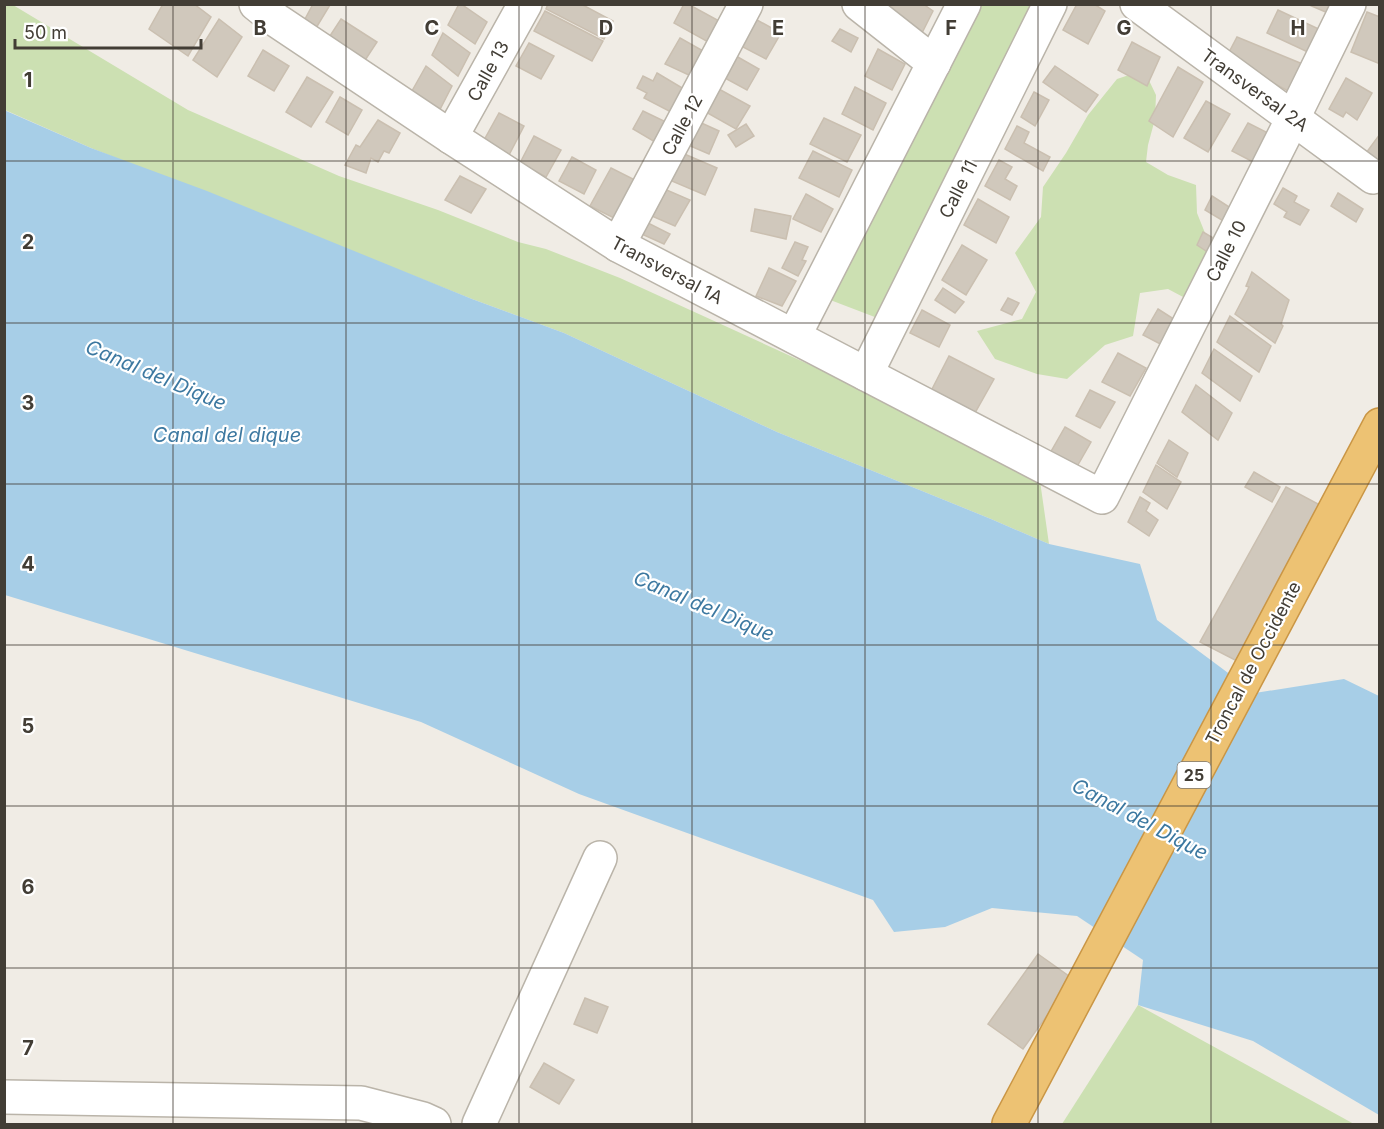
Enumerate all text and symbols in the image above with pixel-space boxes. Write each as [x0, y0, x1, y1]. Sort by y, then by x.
scale bar [15, 12, 201, 50]
text: B [253, 16, 267, 40]
text: C [425, 16, 439, 40]
text: D [599, 16, 613, 40]
text: E [772, 16, 784, 40]
text: F [945, 16, 957, 40]
text: G [1116, 16, 1132, 40]
text: H [1291, 16, 1305, 40]
text: 50 m [24, 22, 67, 43]
street label: Calle 13 [463, 37, 513, 105]
street label: Transversal 2A [1197, 44, 1313, 136]
text: 1 [24, 68, 32, 92]
street label: Calle 12 [657, 91, 707, 159]
street label: Calle 11 [935, 157, 981, 221]
street label: Calle 10 [1202, 217, 1250, 285]
text: 2 [22, 230, 34, 254]
street label: Transversal 1A [608, 232, 726, 308]
water label: Canal del Dique [82, 335, 230, 415]
text: 3 [22, 391, 34, 415]
water label: Canal del dique [153, 423, 301, 447]
text: 4 [21, 552, 35, 576]
water label: Canal del Dique [630, 566, 778, 646]
street label: Troncal de Occidente [1201, 578, 1305, 748]
text: 5 [22, 714, 34, 738]
road number: 25 [1178, 762, 1210, 788]
water label: Canal del Dique [1068, 773, 1212, 865]
text: 6 [22, 875, 35, 899]
text: 7 [22, 1036, 34, 1060]

